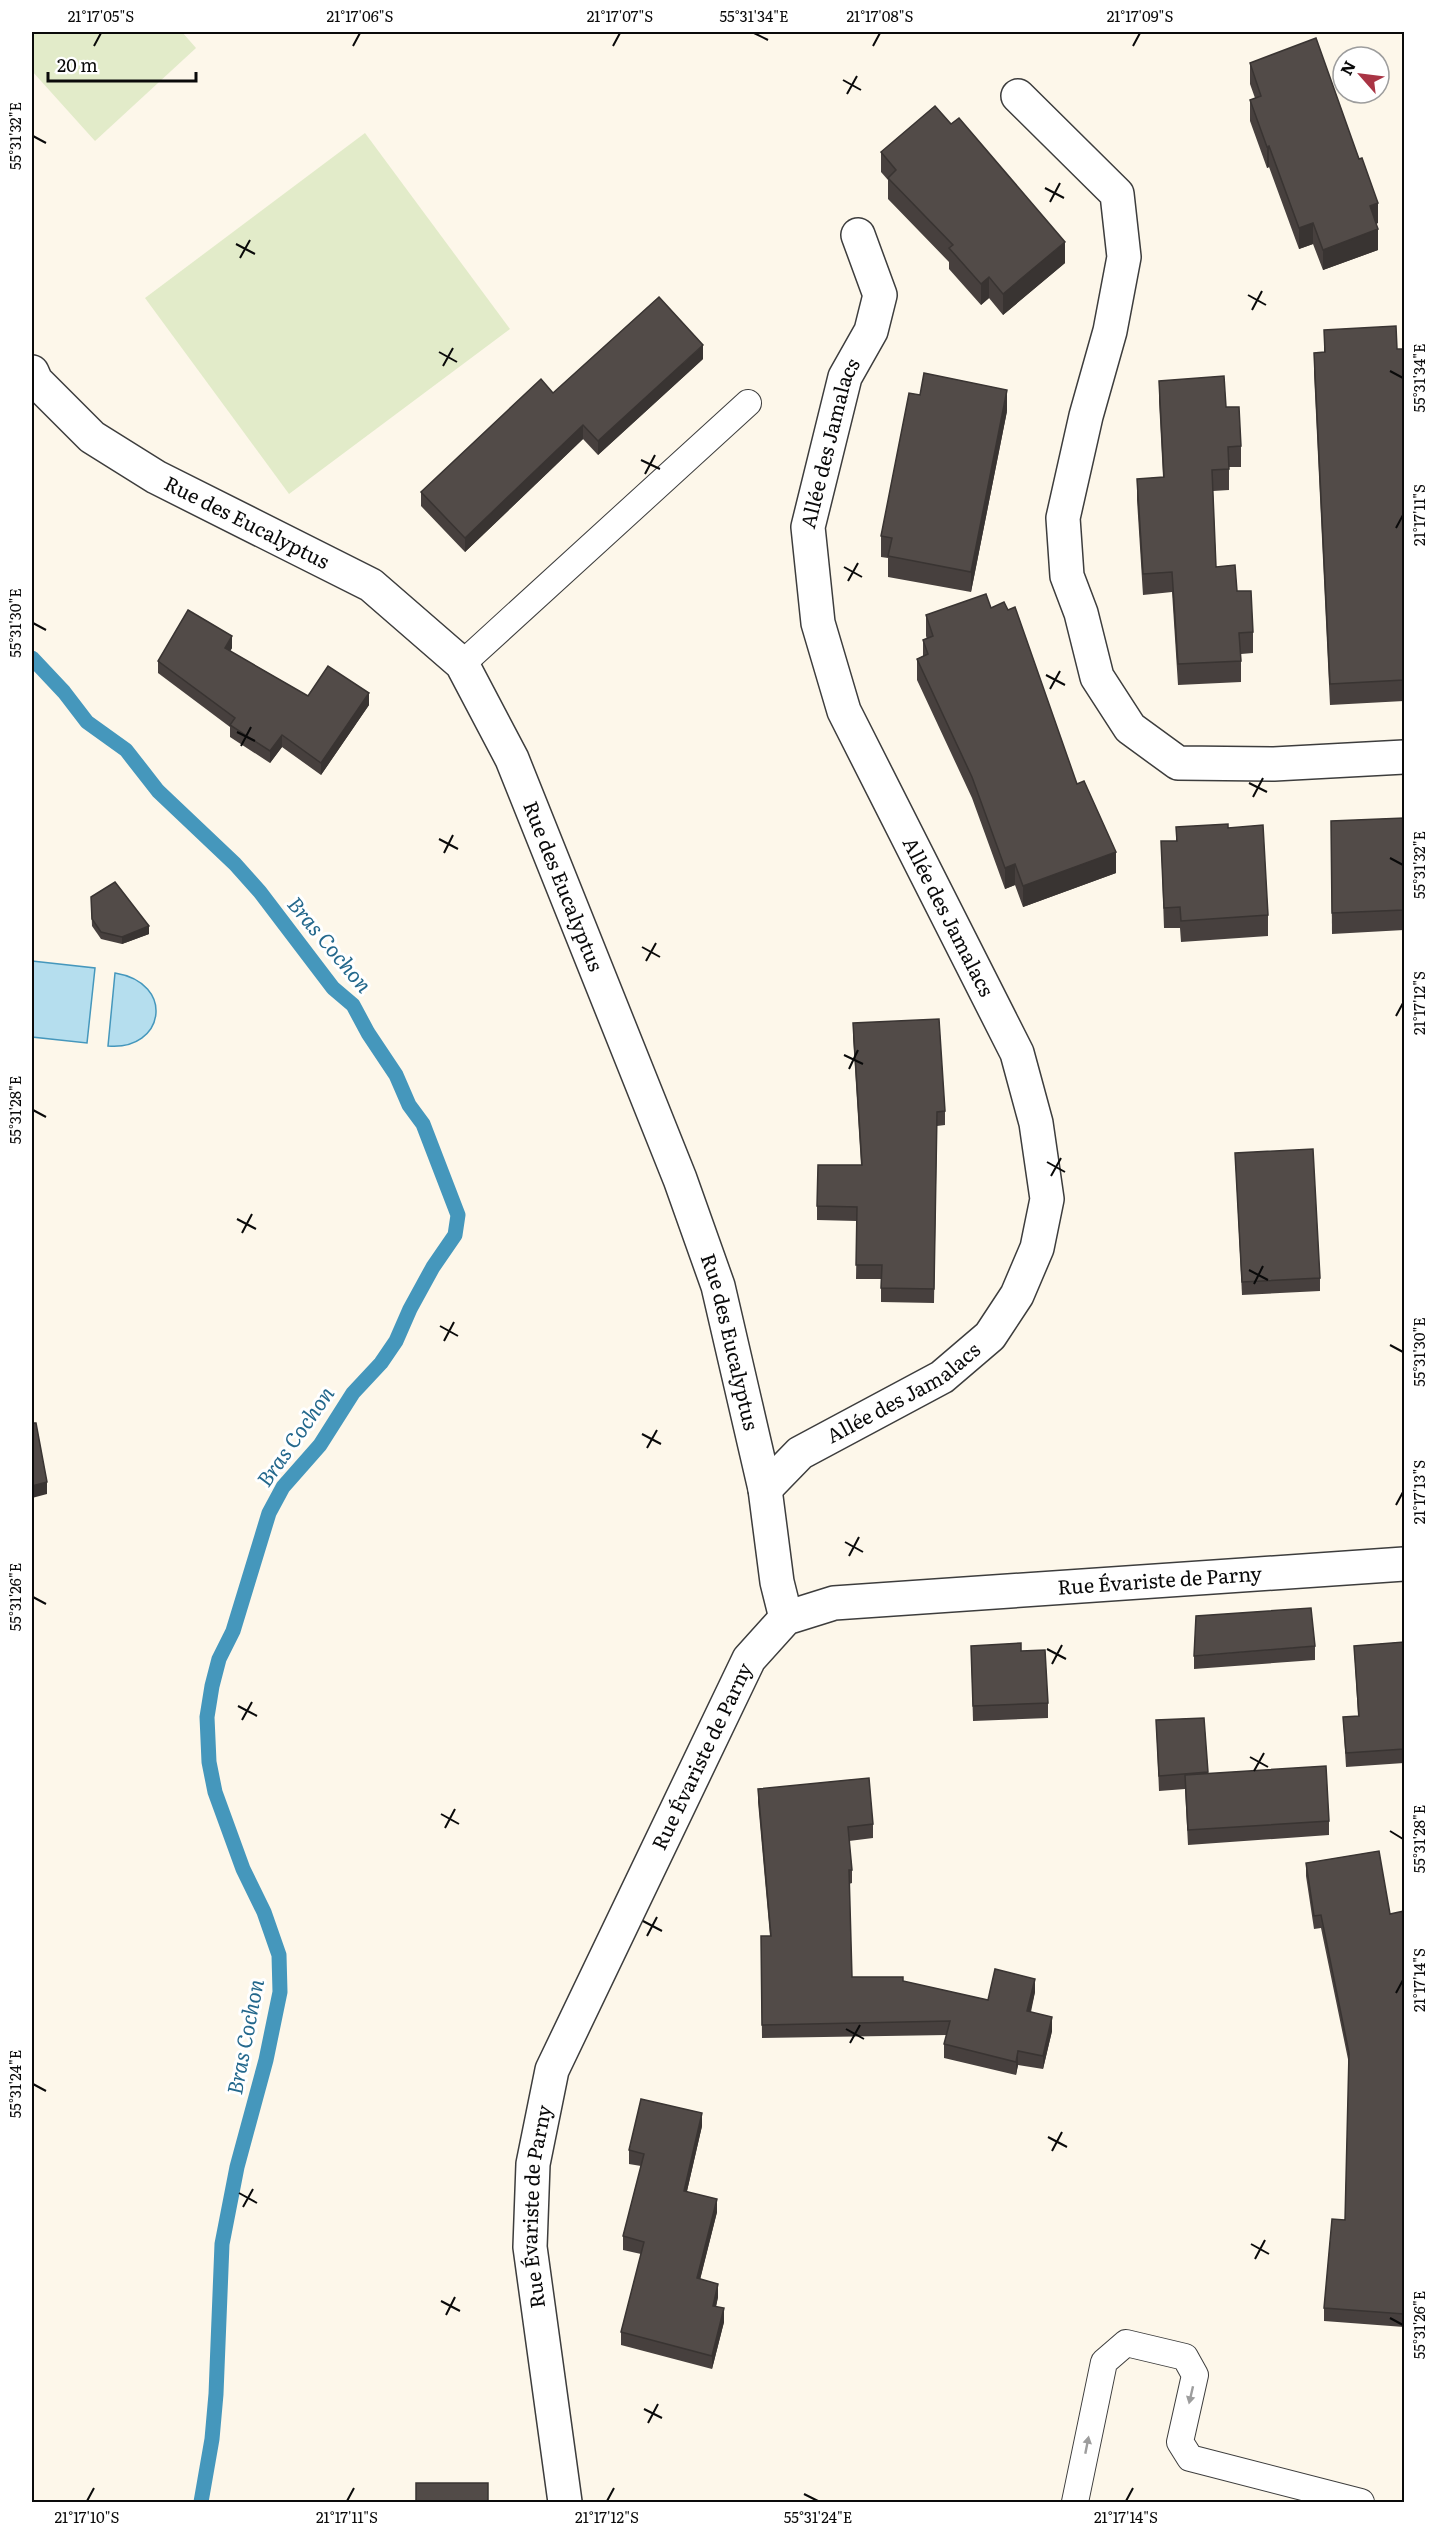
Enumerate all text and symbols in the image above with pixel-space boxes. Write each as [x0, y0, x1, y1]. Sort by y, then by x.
text: 21°17'05"S [68, 4, 134, 27]
text: 21°17'06"S [327, 4, 393, 27]
text: 21°17'07"S [587, 4, 653, 27]
text: 55°31'34"E [719, 4, 789, 27]
text: 21°17'08"S [846, 4, 914, 27]
text: 21°17'09"S [1107, 4, 1173, 27]
scale bar [48, 45, 196, 83]
north arrow [1331, 45, 1391, 105]
text: 20 m [57, 51, 98, 78]
text: N [1333, 56, 1361, 79]
text: 55°31'32"E [3, 102, 26, 170]
text: 55°31'34"E [1407, 343, 1430, 413]
street label: Allée des Jamalacs [791, 351, 866, 531]
street label: Rue des Eucalyptus [160, 467, 335, 575]
text: 21°17'11"S [1407, 484, 1430, 546]
text: 55°31'30"E [3, 588, 26, 658]
street label: Rue des Eucalyptus [517, 796, 612, 975]
street label: Allée des Jamalacs [897, 831, 1003, 1001]
text: 55°31'32"E [1407, 831, 1430, 899]
water label: Bras Cochon [281, 889, 381, 998]
text: 21°17'12"S [1407, 971, 1430, 1035]
text: 55°31'28"E [3, 1076, 26, 1144]
street label: Rue des Eucalyptus [695, 1249, 768, 1433]
text: 55°31'30"E [1407, 1317, 1430, 1387]
street label: Allée des Jamalacs [820, 1334, 986, 1449]
water label: Bras Cochon [248, 1378, 340, 1492]
text: 21°17'13"S [1407, 1460, 1430, 1524]
street label: Rue Évariste de Parny [1056, 1557, 1263, 1601]
text: 55°31'26"E [3, 1563, 26, 1631]
street label: Rue Évariste de Parny [643, 1656, 758, 1854]
text: 55°31'28"E [1407, 1805, 1430, 1873]
text: 21°17'14"S [1407, 1948, 1430, 2012]
water label: Bras Cochon [217, 1976, 270, 2097]
text: 55°31'24"E [3, 2050, 26, 2118]
street label: Rue Évariste de Parny [513, 2101, 558, 2310]
text: 55°31'26"E [1407, 2291, 1430, 2359]
one-way arrow [1185, 2386, 1195, 2405]
one-way arrow [1083, 2435, 1092, 2454]
text: 21°17'10"S [55, 2505, 120, 2528]
text: 21°17'11"S [316, 2505, 378, 2528]
text: 21°17'12"S [575, 2505, 639, 2528]
text: 55°31'24"E [784, 2505, 852, 2528]
text: 21°17'14"S [1094, 2505, 1158, 2528]

